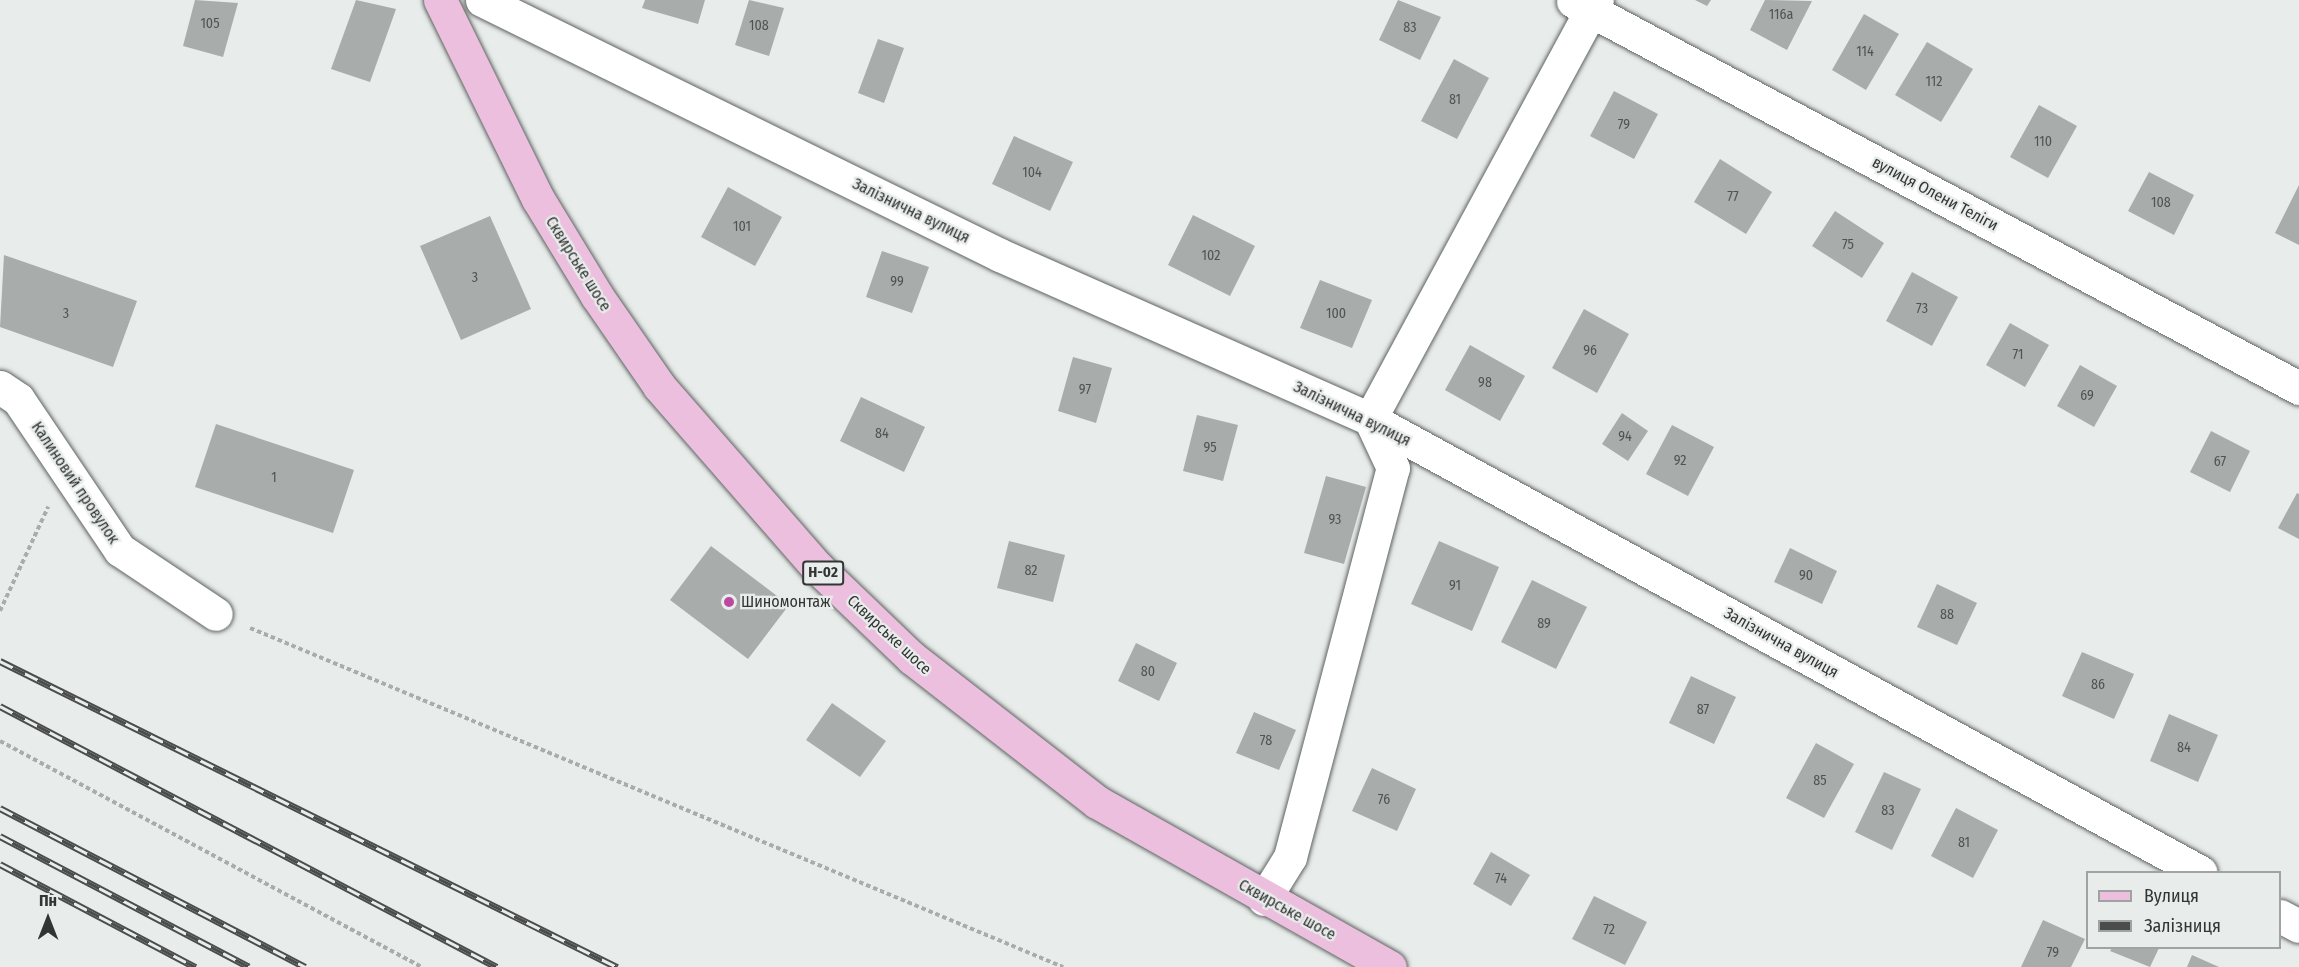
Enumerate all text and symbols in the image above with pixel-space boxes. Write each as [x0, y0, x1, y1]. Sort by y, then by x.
house number: 116а [1769, 7, 1793, 23]
house number: 105 [200, 16, 220, 32]
house number: 108 [749, 18, 769, 34]
house number: 83 [1403, 20, 1417, 36]
house number: 114 [1856, 44, 1874, 60]
house number: 112 [1926, 74, 1942, 90]
house number: 81 [1449, 92, 1461, 108]
house number: 79 [1618, 117, 1630, 133]
house number: 110 [2034, 134, 2052, 150]
street label: вулиця Олени Теліги [1869, 153, 2001, 235]
house number: 104 [1022, 165, 1042, 181]
street label: Залізнична вулиця [849, 174, 973, 248]
house number: 77 [1727, 189, 1739, 205]
house number: 108 [2151, 195, 2171, 211]
street label: Сквирське шосе [541, 213, 615, 315]
house number: 101 [733, 219, 751, 235]
house number: 75 [1842, 237, 1854, 253]
house number: 102 [1202, 248, 1220, 264]
house number: 3 [472, 270, 478, 286]
house number: 99 [890, 274, 904, 290]
house number: 73 [1916, 301, 1928, 317]
house number: 3 [63, 306, 69, 322]
house number: 100 [1326, 306, 1346, 322]
house number: 96 [1583, 343, 1597, 359]
house number: 71 [2013, 347, 2023, 363]
house number: 98 [1478, 375, 1492, 391]
street label: Залізнична вулиця [1290, 377, 1414, 451]
house number: 97 [1079, 382, 1091, 398]
house number: 69 [2080, 388, 2094, 404]
street label: Калиновий провулок [27, 418, 123, 548]
house number: 84 [875, 426, 889, 442]
house number: 94 [1618, 429, 1632, 445]
house number: 95 [1203, 440, 1217, 456]
house number: 92 [1674, 453, 1686, 469]
house number: 67 [2214, 454, 2226, 470]
house number: 1 [271, 470, 277, 486]
house number: 93 [1329, 512, 1341, 528]
road number: Н-02 [802, 561, 844, 585]
house number: 82 [1024, 563, 1038, 579]
house number: 90 [1799, 568, 1813, 584]
house number: 91 [1449, 578, 1461, 594]
street label: Сквирське шосе [843, 591, 935, 679]
place label: Шиномонтаж [741, 592, 830, 612]
marker: Шиномонтаж [722, 595, 736, 609]
street label: Залізнична вулиця [1720, 604, 1842, 682]
house number: 88 [1940, 607, 1954, 623]
house number: 89 [1537, 616, 1551, 632]
house number: 80 [1141, 664, 1155, 680]
house number: 86 [2091, 677, 2105, 693]
house number: 87 [1697, 702, 1709, 718]
house number: 78 [1260, 733, 1272, 749]
house number: 84 [2177, 740, 2191, 756]
house number: 85 [1813, 773, 1827, 789]
house number: 76 [1378, 792, 1390, 808]
house number: 83 [1881, 803, 1895, 819]
house number: 81 [1958, 835, 1970, 851]
house number: 74 [1495, 871, 1507, 887]
legend [2086, 871, 2281, 949]
street label: Сквирське шосе [1235, 875, 1339, 945]
text: Вулиця [2144, 885, 2199, 907]
north arrow [18, 889, 78, 949]
text: Пн [39, 891, 57, 910]
text: Залізниця [2144, 915, 2221, 937]
house number: 72 [1603, 922, 1615, 938]
house number: 79 [2047, 945, 2059, 961]

